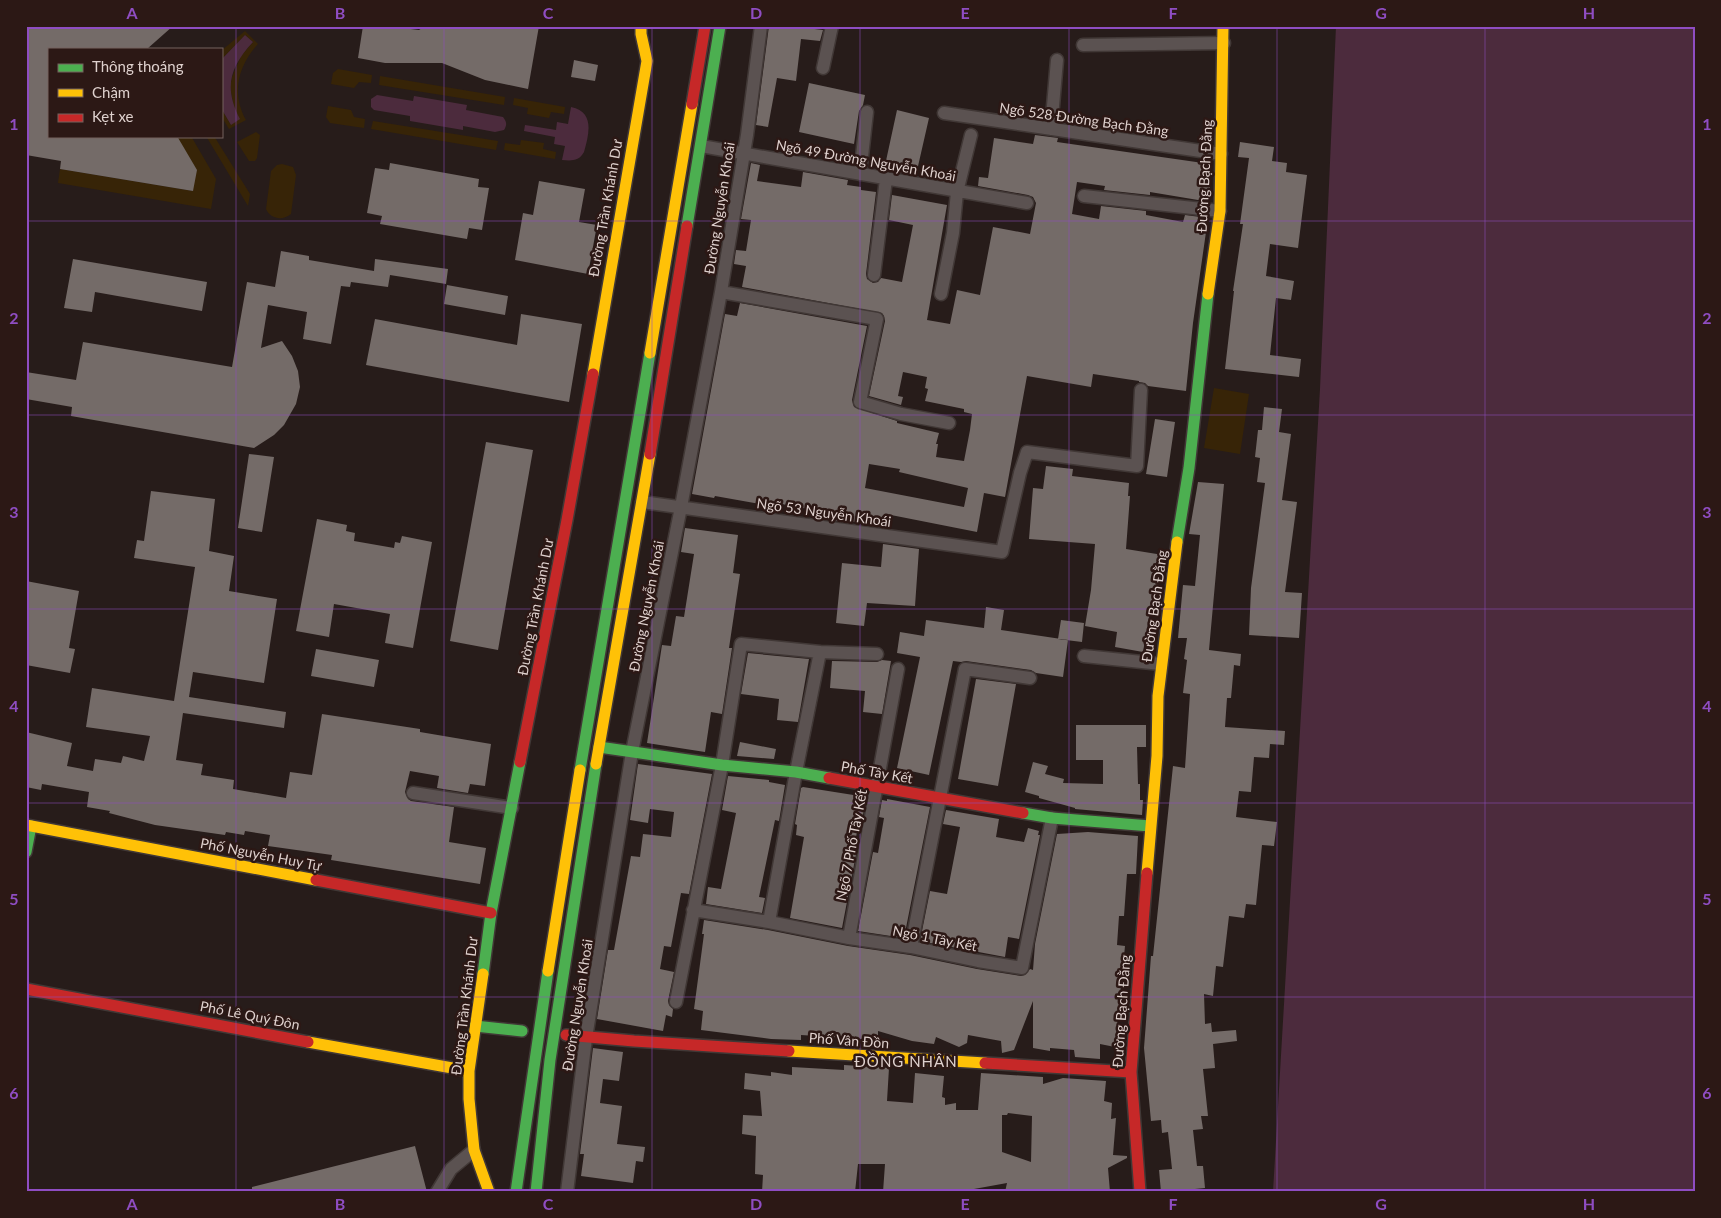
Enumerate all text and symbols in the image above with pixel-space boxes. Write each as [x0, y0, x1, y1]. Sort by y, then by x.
text: A [125, 3, 138, 22]
text: B [335, 3, 345, 22]
text: C [543, 3, 554, 22]
text: D [750, 3, 762, 22]
text: E [960, 3, 970, 22]
text: F [1168, 3, 1178, 22]
text: G [1375, 3, 1387, 22]
text: H [1583, 3, 1595, 22]
legend [48, 48, 222, 138]
text: Thông thoáng [92, 57, 184, 75]
text: Chậm [92, 83, 130, 101]
street label: Ngõ 528 Đường Bạch Đằng [998, 99, 1170, 139]
text: Kẹt xe [92, 107, 134, 125]
text: 1 [9, 114, 19, 133]
text: 1 [1702, 114, 1712, 133]
street label: Đường Bạch Đằng [1193, 119, 1215, 233]
street label: Ngõ 49 Đường Nguyễn Khoái [775, 136, 957, 184]
street label: Đường Trần Khánh Dư [585, 137, 626, 278]
street label: Đường Nguyễn Khoái [700, 141, 738, 275]
text: 2 [9, 308, 19, 327]
text: 2 [1702, 308, 1712, 327]
street label: Ngõ 53 Nguyễn Khoái [756, 494, 892, 530]
text: 3 [9, 502, 19, 521]
text: 3 [1702, 502, 1712, 521]
street label: Đường Trần Khánh Dư [513, 536, 557, 677]
street label: Đường Nguyễn Khoái [625, 539, 667, 673]
street label: Đường Bạch Đằng [1138, 549, 1170, 663]
text: 4 [9, 696, 19, 715]
text: 4 [1702, 696, 1712, 715]
street label: Phố Tây Kết [840, 757, 914, 787]
street label: Ngõ 7 Phố Tây Kết [832, 788, 870, 902]
street label: Phố Nguyễn Huy Tự [199, 834, 324, 874]
text: 5 [9, 889, 19, 908]
text: 5 [1702, 889, 1712, 908]
street label: Ngõ 1 Tây Kết [891, 921, 979, 955]
street label: Đường Trần Khánh Dư [447, 935, 481, 1076]
street label: Đường Nguyễn Khoái [558, 938, 596, 1072]
street label: Đường Bạch Đằng [1109, 954, 1133, 1068]
street label: Phố Lê Quý Đôn [199, 997, 301, 1033]
street label: Phố Vân Đồn [808, 1029, 890, 1051]
district label: ĐỒNG NHÂN [854, 1051, 958, 1070]
text: 6 [9, 1083, 19, 1102]
text: 6 [1702, 1083, 1712, 1102]
text: A [125, 1194, 138, 1213]
text: B [335, 1194, 345, 1213]
text: C [543, 1194, 554, 1213]
text: D [750, 1194, 762, 1213]
text: E [960, 1194, 970, 1213]
text: F [1168, 1194, 1178, 1213]
text: G [1375, 1194, 1387, 1213]
text: H [1583, 1194, 1595, 1213]

